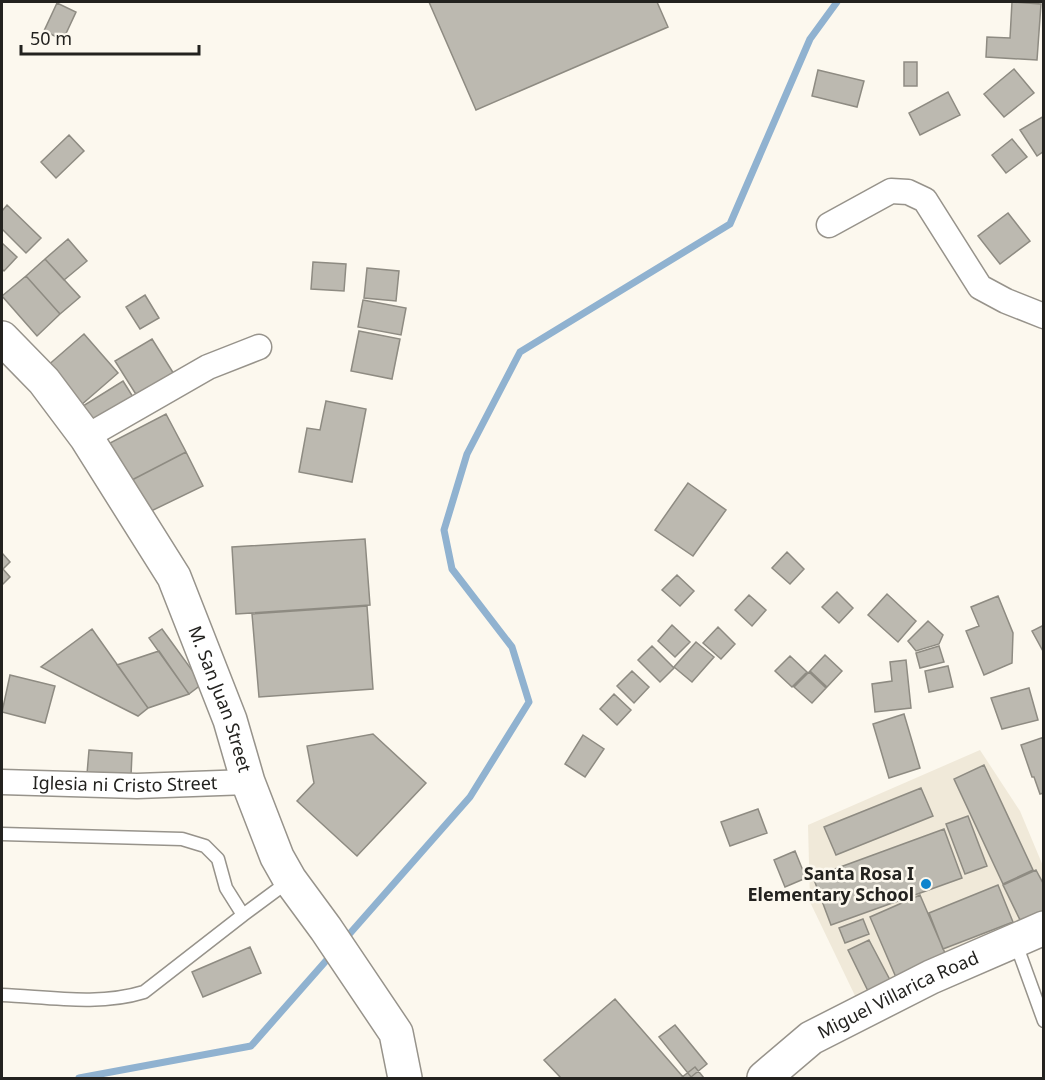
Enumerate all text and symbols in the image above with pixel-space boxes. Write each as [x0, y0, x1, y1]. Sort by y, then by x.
scale bar [21, 18, 200, 56]
text: 50 m [30, 26, 72, 50]
street label: M. San Juan Street [183, 622, 258, 775]
street label: Iglesia ni Cristo Street [32, 770, 218, 797]
place label: Santa Rosa I Elementary School [747, 861, 914, 906]
marker: Santa Rosa I Elementary School [919, 877, 933, 891]
street label: Miguel Villarica Road [813, 945, 982, 1044]

